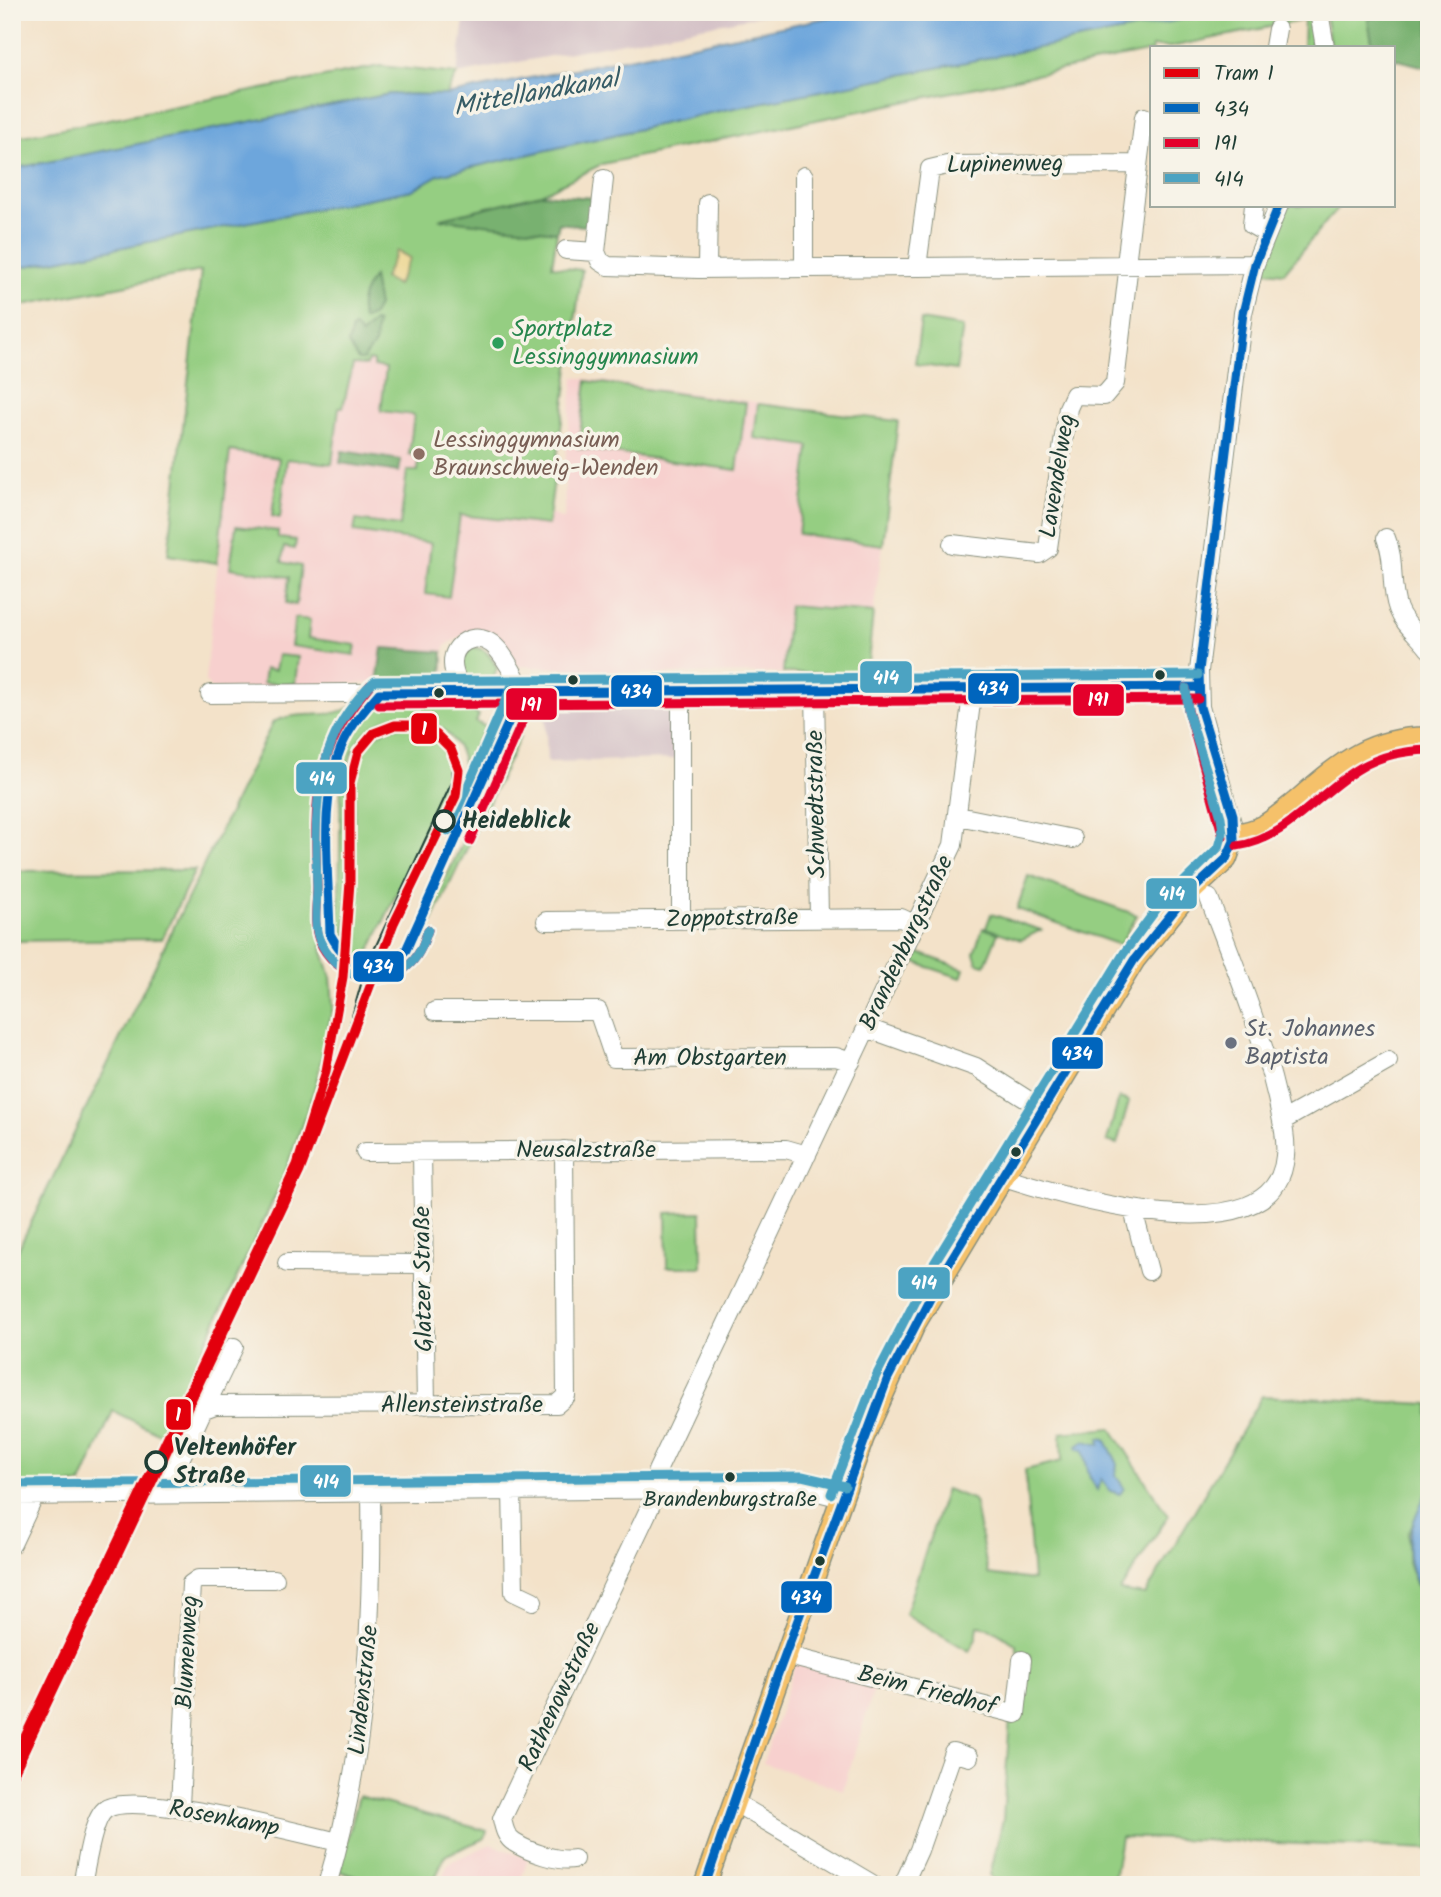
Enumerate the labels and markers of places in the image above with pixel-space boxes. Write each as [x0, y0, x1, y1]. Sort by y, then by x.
place label: Sportplatz Lessinggymnasium [512, 310, 699, 377]
marker: Sportplatz Lessinggymnasium [490, 335, 506, 351]
place label: Lessinggymnasium Braunschweig-Wenden [433, 421, 659, 488]
marker: Lessinggymnasium Braunschweig-Wenden [411, 446, 427, 462]
unlabelled marker [1153, 668, 1167, 682]
unlabelled marker [566, 673, 580, 687]
unlabelled marker [432, 686, 446, 700]
place label: Heideblick [462, 802, 571, 841]
marker: Heideblick [433, 810, 455, 832]
place label: St. Johannes Baptista [1245, 1010, 1375, 1077]
marker: St. Johannes Baptista [1223, 1035, 1239, 1051]
unlabelled marker [1009, 1145, 1023, 1159]
place label: Veltenhöfer Straße [174, 1429, 297, 1496]
marker: Veltenhöfer Straße [145, 1451, 167, 1473]
marker: Brandenburgstraße [723, 1470, 737, 1484]
place label: Brandenburgstraße [643, 1483, 817, 1518]
unlabelled marker [813, 1554, 827, 1568]

